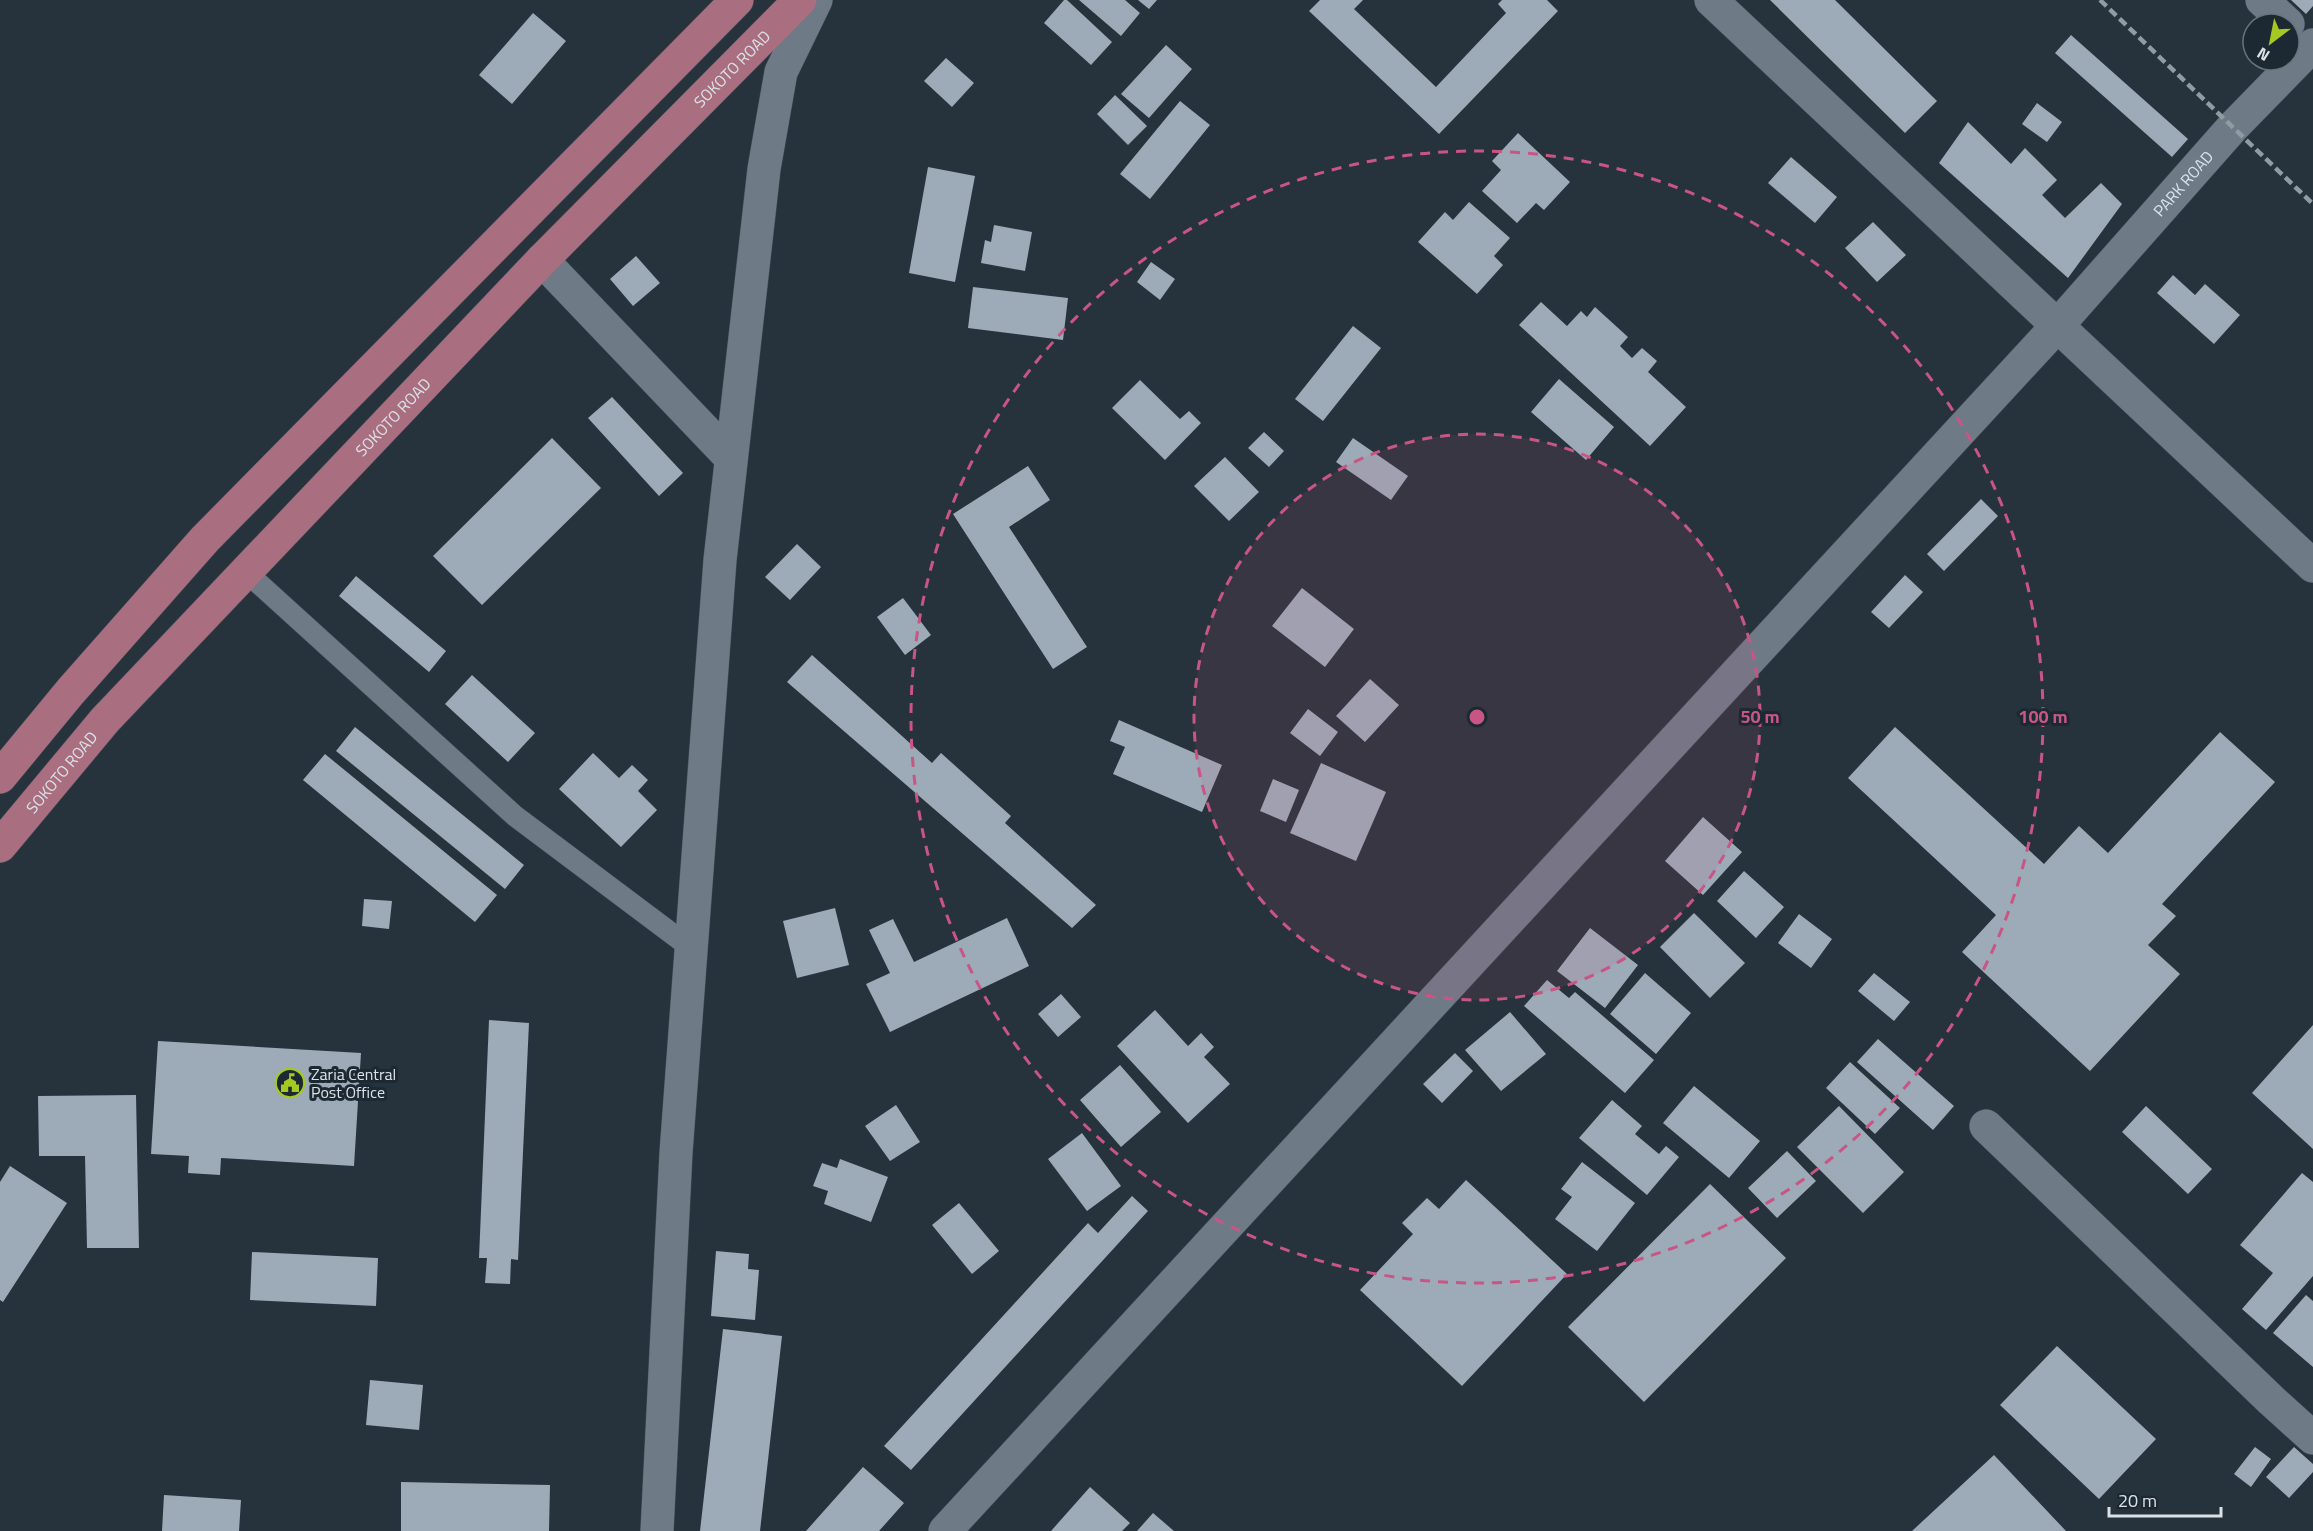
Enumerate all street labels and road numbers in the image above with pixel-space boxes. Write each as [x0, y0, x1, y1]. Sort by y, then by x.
street label: SOKOTO ROAD [688, 25, 776, 113]
street label: PARK ROAD [2147, 145, 2219, 222]
street label: SOKOTO ROAD [350, 372, 436, 462]
street label: SOKOTO ROAD [20, 726, 103, 819]

